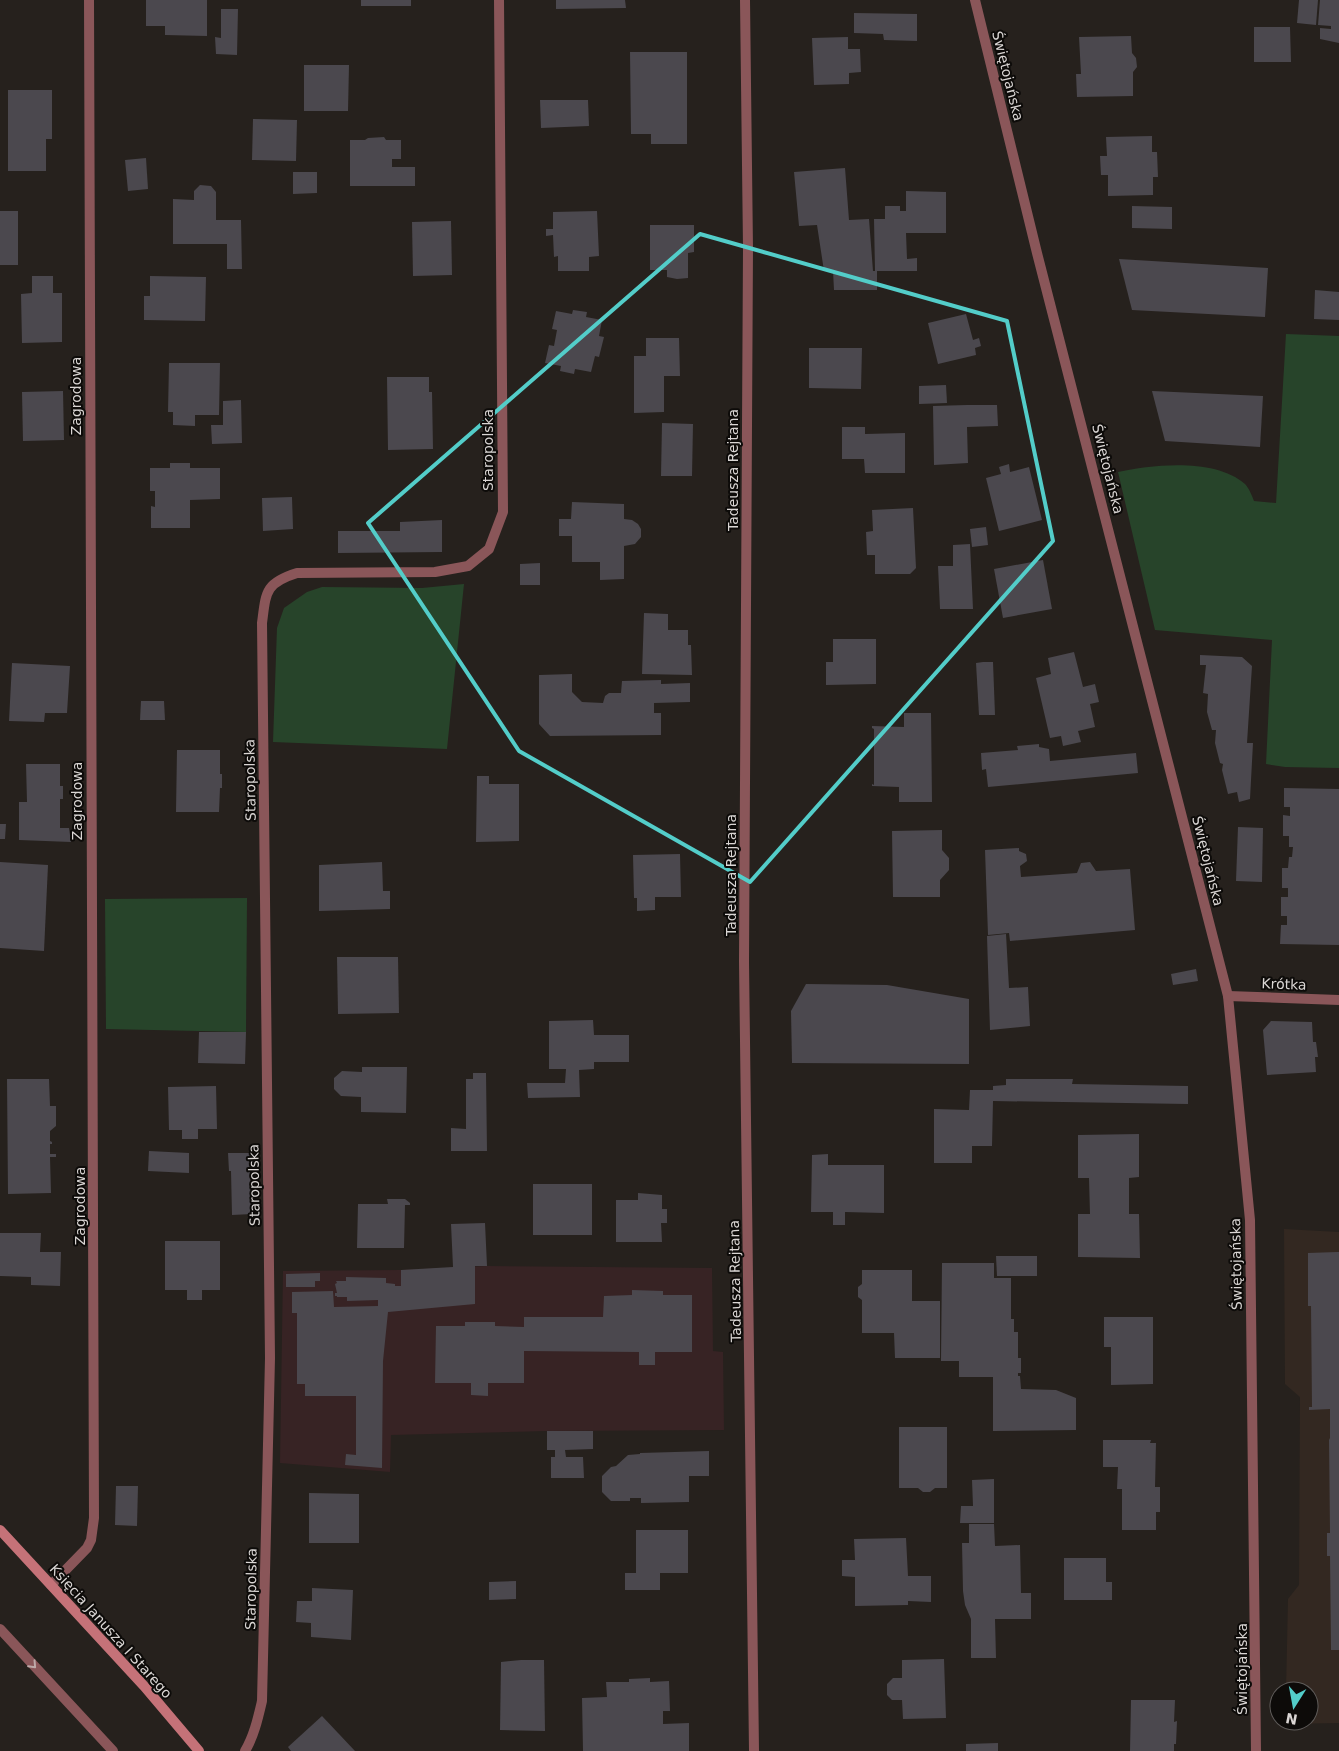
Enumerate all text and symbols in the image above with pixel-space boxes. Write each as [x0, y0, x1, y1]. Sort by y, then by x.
street label: Świętojańska [989, 29, 1028, 123]
street label: Zagrodowa [68, 357, 84, 435]
street label: Staropolska [480, 409, 496, 491]
street label: Tadeusza Rejtana [725, 409, 741, 532]
street label: Świętojańska [1089, 422, 1128, 516]
street label: Staropolska [241, 739, 259, 821]
street label: Zagrodowa [69, 762, 85, 840]
street label: Tadeusza Rejtana [723, 814, 739, 937]
street label: Świętojańska [1189, 814, 1228, 908]
street label: Krótka [1261, 975, 1307, 993]
street label: Staropolska [245, 1144, 263, 1226]
street label: Zagrodowa [72, 1167, 88, 1245]
street label: Świętojańska [1226, 1218, 1245, 1310]
street label: Tadeusza Rejtana [726, 1220, 744, 1343]
street label: Staropolska [242, 1548, 260, 1630]
street label: Księcia Janusza I Starego [47, 1561, 175, 1701]
street label: Świętojańska [1233, 1623, 1250, 1715]
one-way arrow [27, 1659, 36, 1668]
north arrow [1269, 1681, 1319, 1731]
text: N [1284, 1710, 1299, 1728]

